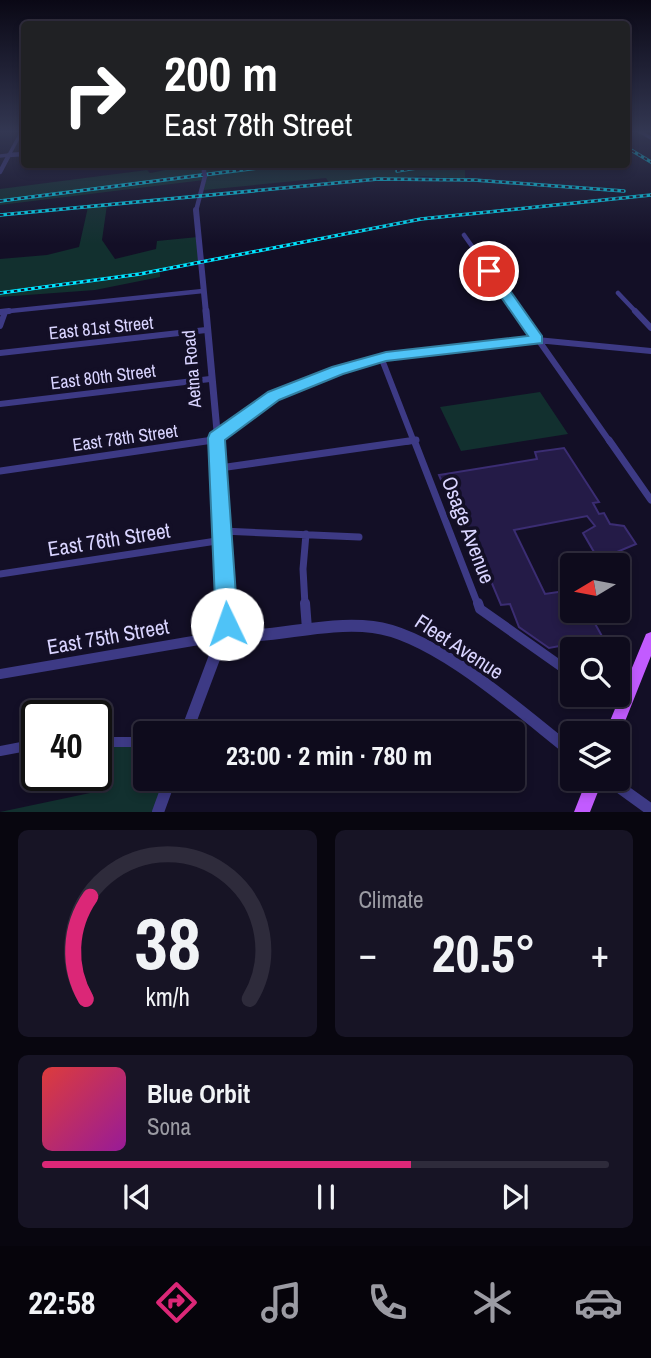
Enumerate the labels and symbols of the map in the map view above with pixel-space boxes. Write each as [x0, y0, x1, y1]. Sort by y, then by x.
pin [459, 241, 519, 301]
street label: East 81st Street [47, 310, 154, 345]
street label: Aetna Road [176, 329, 207, 410]
street label: East 80th Street [49, 358, 157, 395]
street label: East 78th Street [71, 418, 179, 457]
street label: Osage Avenue [435, 472, 502, 588]
street label: East 76th Street [46, 515, 172, 563]
north arrow [560, 553, 630, 623]
position arrow [190, 587, 264, 661]
street label: Fleet Avenue [409, 607, 509, 686]
street label: East 75th Street [45, 611, 171, 662]
speed limit sign: 40 [21, 700, 112, 791]

